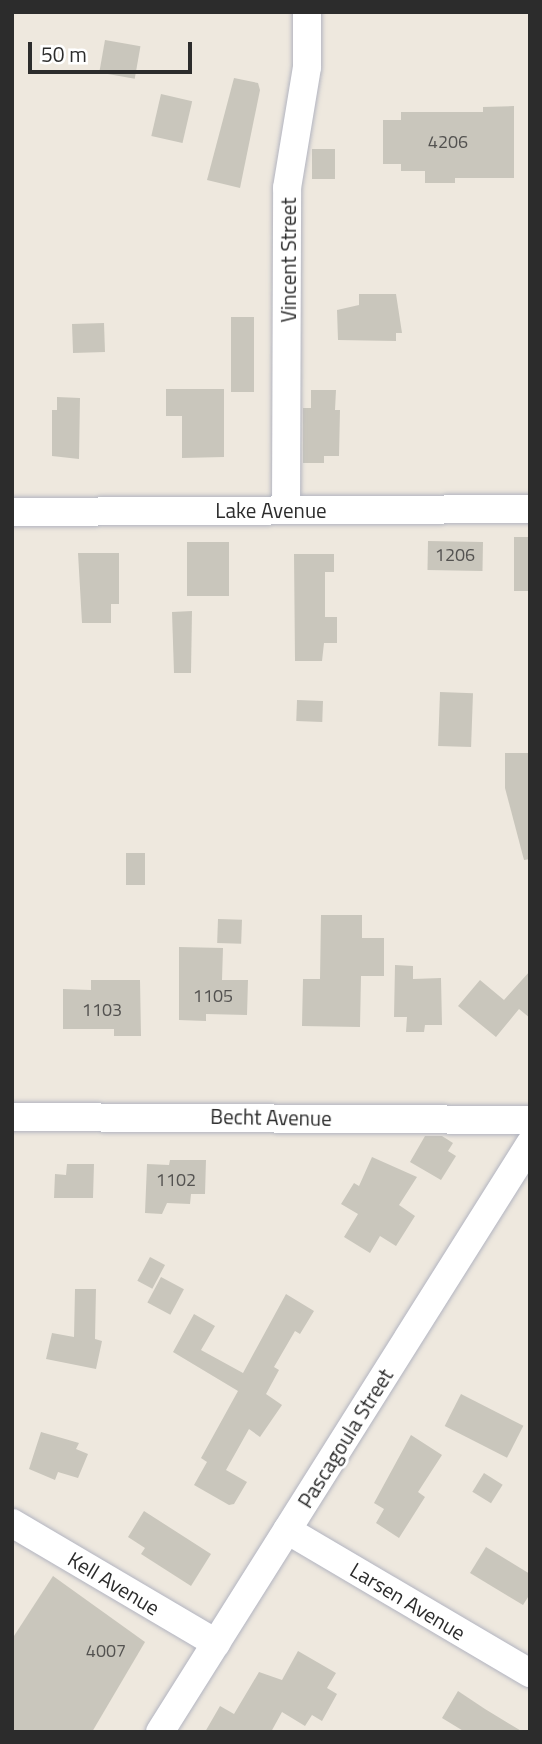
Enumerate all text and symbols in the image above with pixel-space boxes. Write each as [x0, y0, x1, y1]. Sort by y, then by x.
scale bar [32, 28, 196, 72]
text: 50 m [41, 38, 87, 70]
house number: 4206 [428, 131, 468, 153]
street label: Vincent Street [275, 197, 301, 323]
street label: Lake Avenue [215, 497, 327, 523]
house number: 1206 [435, 544, 475, 566]
house number: 1105 [193, 985, 233, 1007]
house number: 1103 [82, 999, 122, 1021]
street label: Becht Avenue [210, 1103, 332, 1131]
house number: 1102 [156, 1169, 196, 1191]
street label: Pascagoula Street [292, 1364, 398, 1512]
street label: Kell Avenue [64, 1546, 164, 1620]
street label: Larsen Avenue [346, 1557, 470, 1645]
house number: 4007 [86, 1640, 126, 1662]

